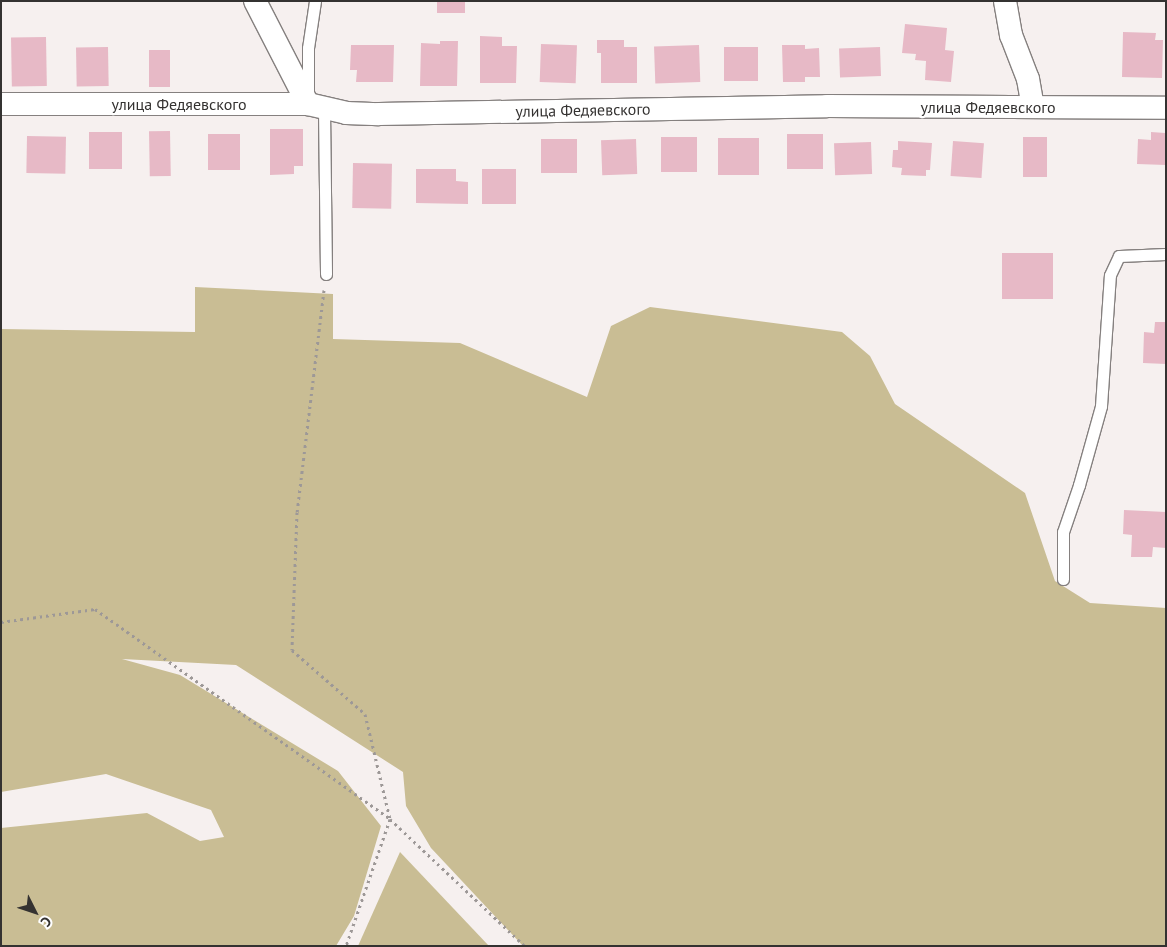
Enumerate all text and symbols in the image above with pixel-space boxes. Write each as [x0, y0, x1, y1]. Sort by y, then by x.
street label: улица Федяевского [111, 94, 247, 114]
street label: улица Федяевского [920, 97, 1056, 117]
street label: улица Федяевского [515, 99, 651, 121]
north arrow [10, 887, 60, 937]
text: С [37, 913, 56, 931]

